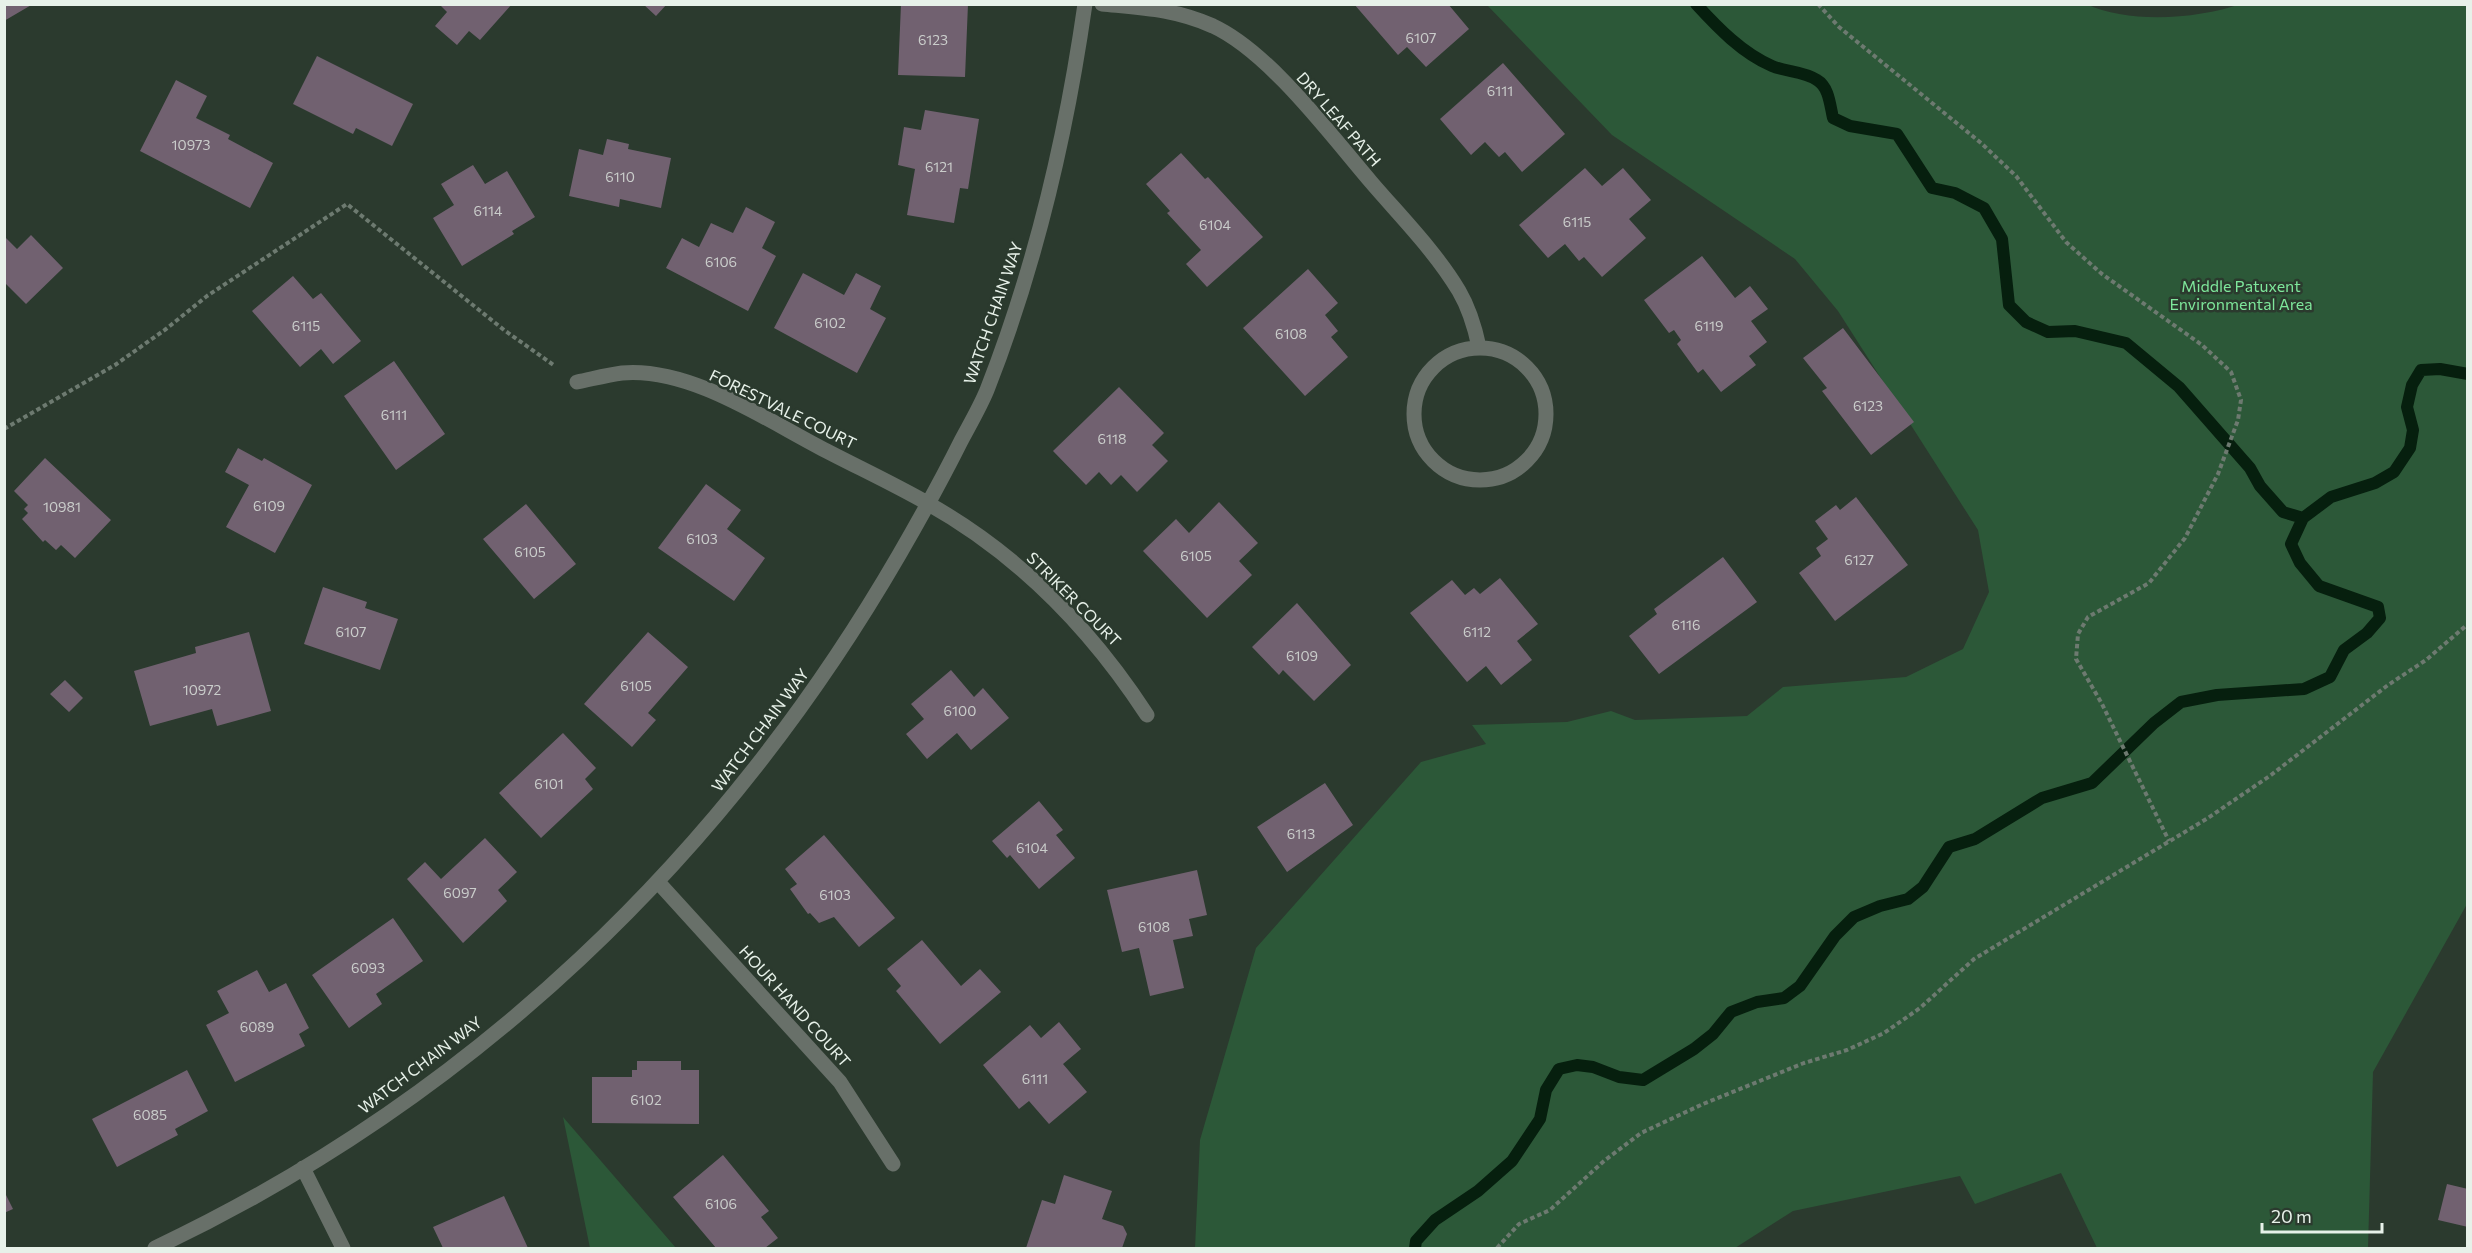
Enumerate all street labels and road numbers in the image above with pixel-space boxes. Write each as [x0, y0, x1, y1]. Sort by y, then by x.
street label: DRY LEAF PATH [1293, 68, 1385, 170]
street label: WATCH CHAIN WAY [959, 239, 1026, 387]
street label: FORESTVALE COURT [707, 365, 860, 452]
street label: STRIKER COURT [1023, 548, 1125, 650]
street label: WATCH CHAIN WAY [707, 664, 812, 795]
street label: HOUR HAND COURT [736, 941, 855, 1070]
street label: WATCH CHAIN WAY [354, 1012, 486, 1117]

